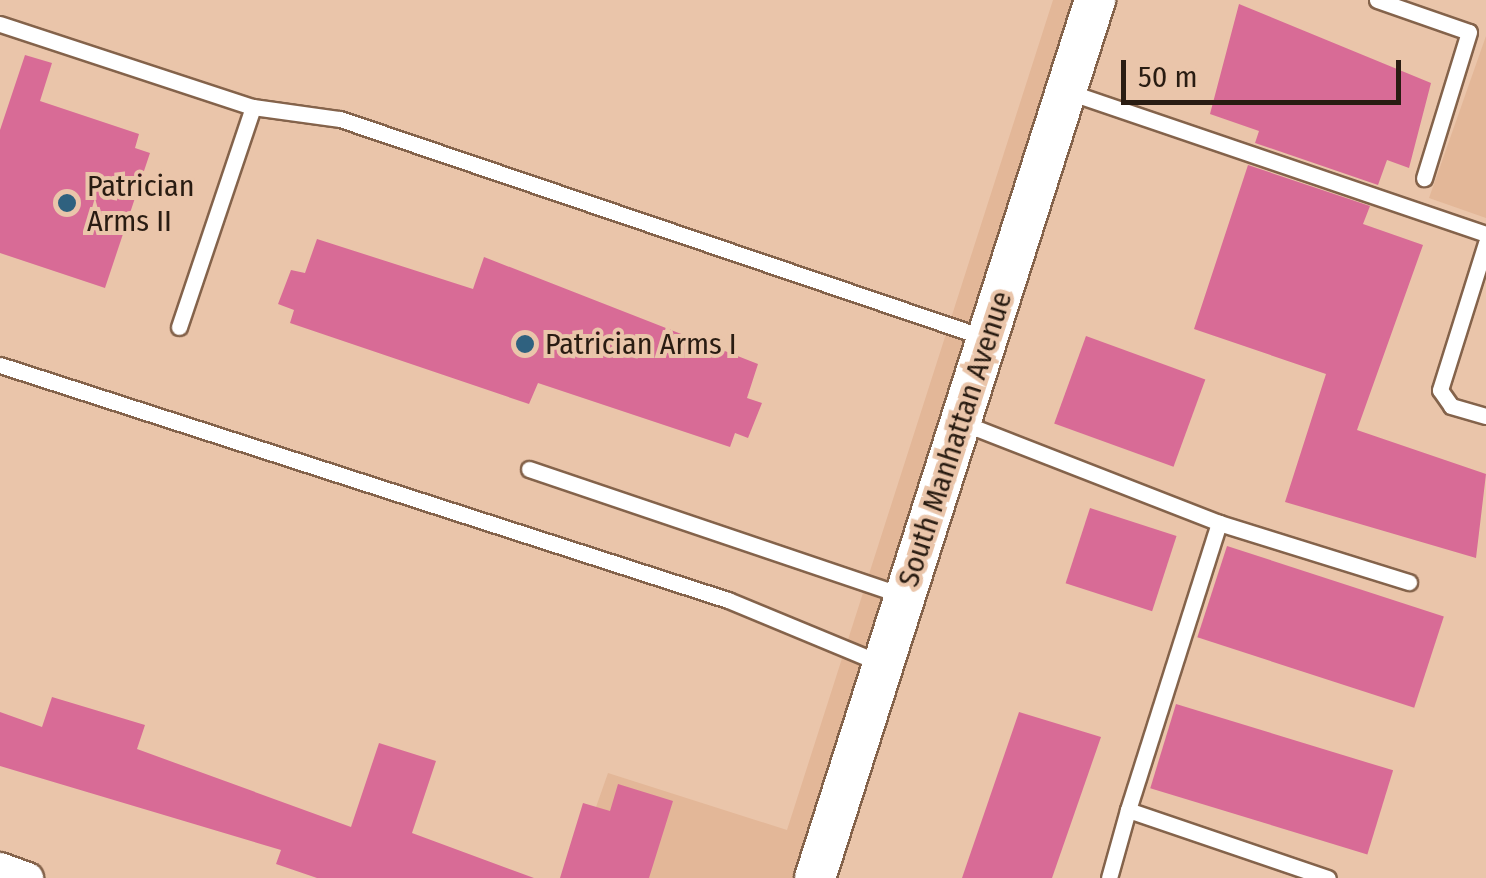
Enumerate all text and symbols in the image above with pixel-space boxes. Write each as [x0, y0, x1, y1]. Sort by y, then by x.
scale bar [1126, 40, 1406, 102]
text: 50 m [1138, 59, 1198, 95]
place label: Patrician Arms II [87, 168, 195, 238]
marker: Patrician Arms II [56, 192, 78, 214]
street label: South Manhattan Avenue [890, 287, 1020, 591]
place label: Patrician Arms I [545, 326, 737, 362]
marker: Patrician Arms I [514, 333, 536, 355]

